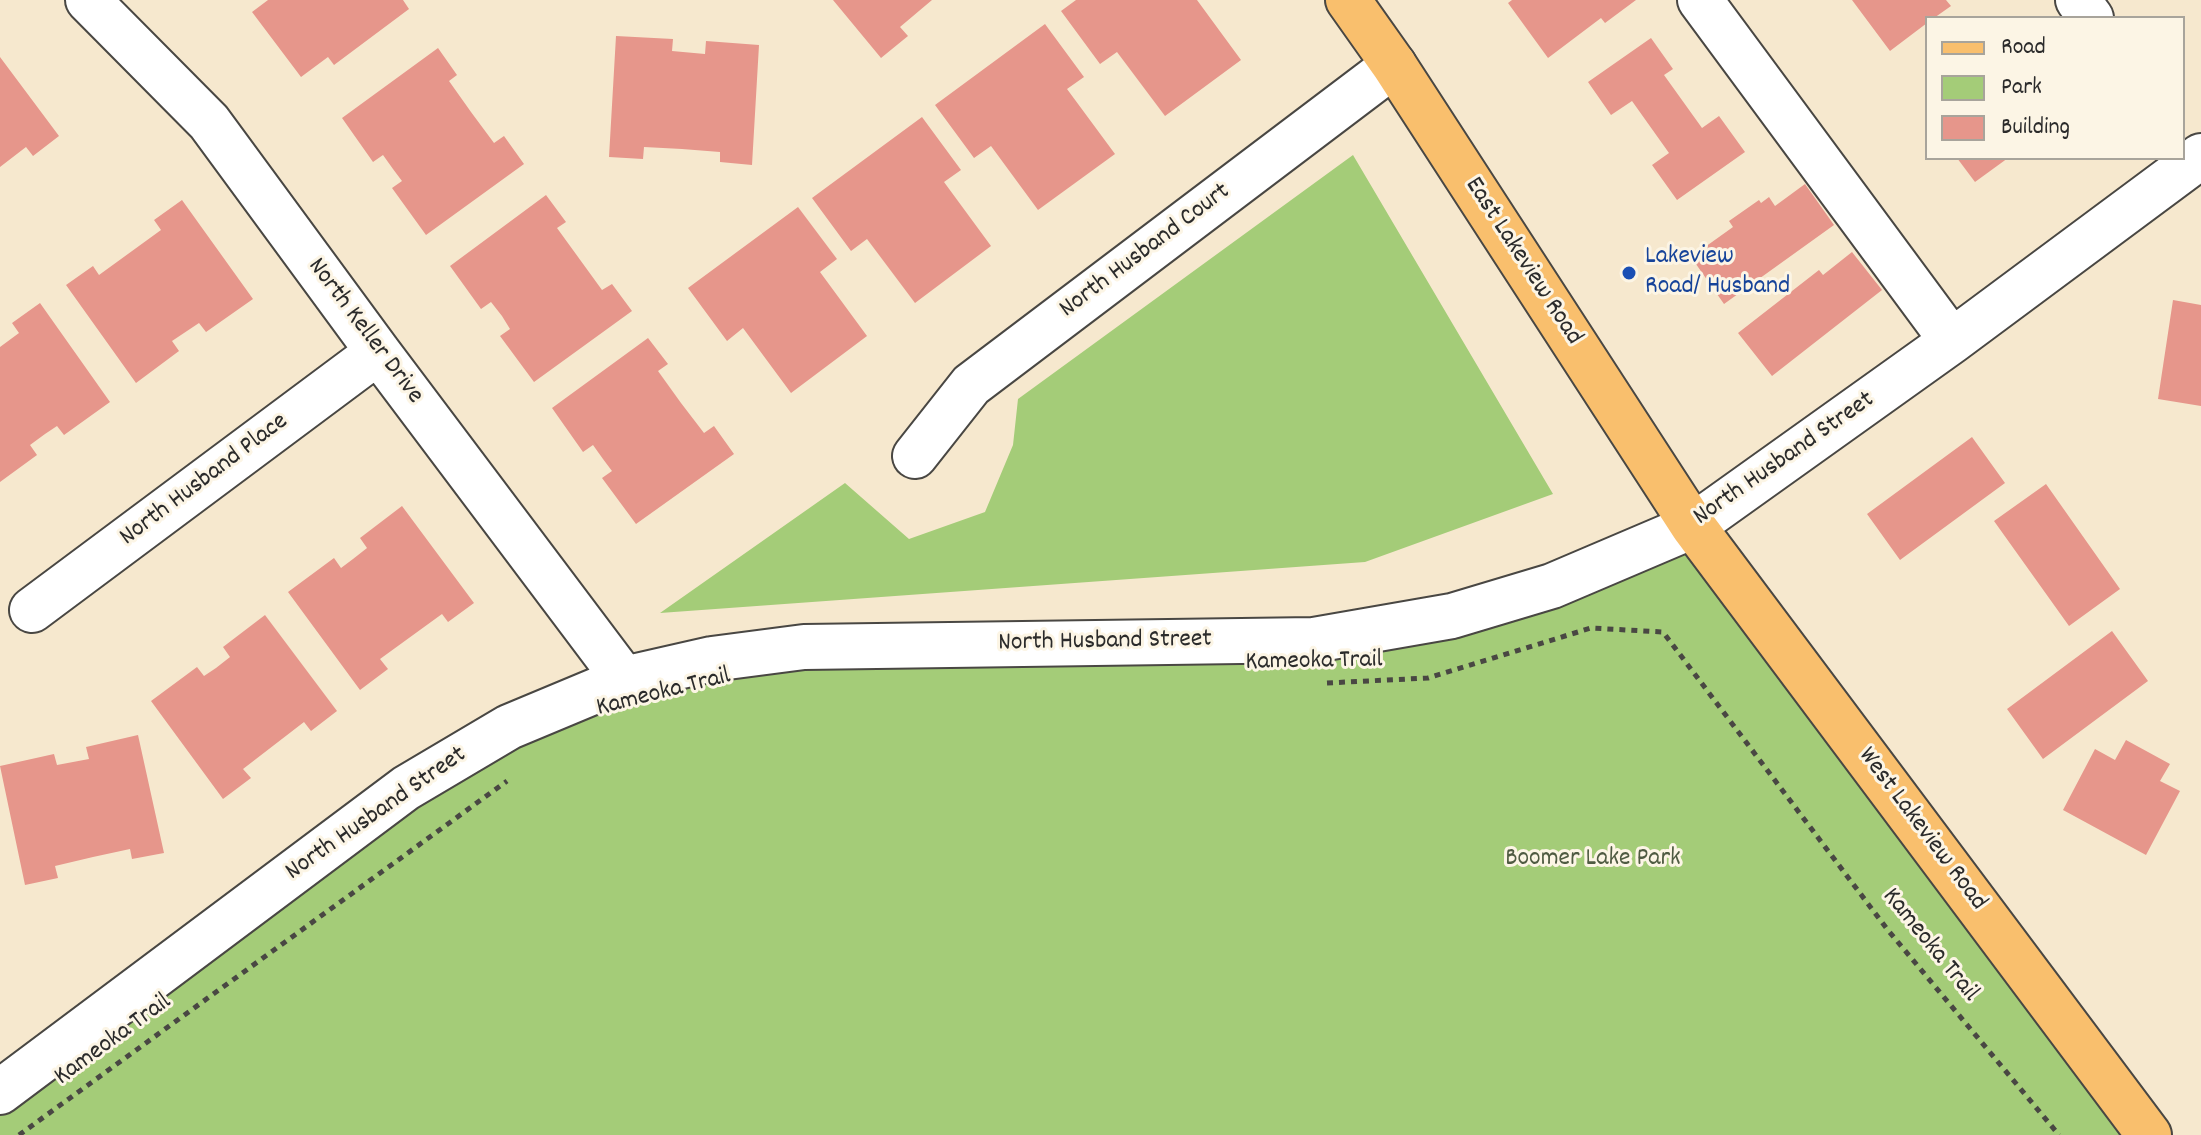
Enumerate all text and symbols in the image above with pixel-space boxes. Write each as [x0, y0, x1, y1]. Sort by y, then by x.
legend [1925, 16, 2185, 160]
text: Road [2001, 31, 2046, 65]
text: Park [2001, 71, 2042, 105]
text: Building [2001, 111, 2070, 145]
street label: East Lakeview Road [1456, 172, 1588, 352]
street label: North Husband Court [1055, 178, 1237, 326]
place label: Lakeview Road/ Husband [1645, 242, 1790, 304]
street label: North Keller Drive [299, 253, 429, 411]
marker: Lakeview Road/ Husband [1620, 264, 1638, 282]
street label: North Husband Street [1688, 386, 1882, 534]
street label: North Husband Place [115, 408, 295, 554]
street label: North Husband Street [998, 626, 1212, 660]
street label: Kameoka Trail [1245, 646, 1383, 680]
street label: Kameoka Trail [594, 662, 734, 726]
street label: North Husband Street [280, 741, 474, 889]
street label: West Lakeview Road [1850, 742, 1992, 918]
park label: Boomer Lake Park [1505, 844, 1681, 876]
street label: Kameoka Trail [1874, 883, 1984, 1009]
street label: Kameoka Trail [49, 988, 179, 1094]

